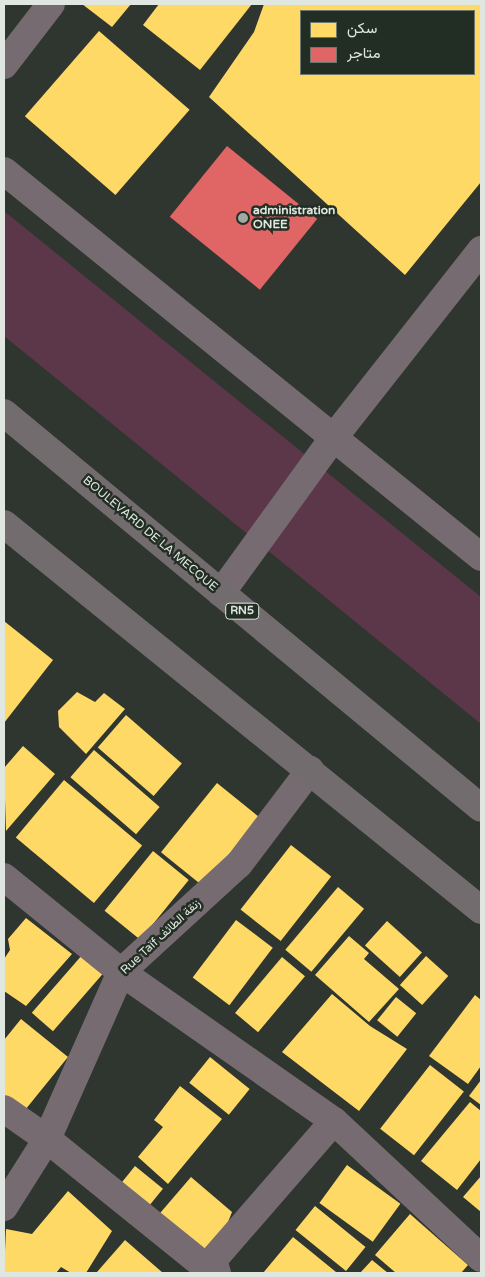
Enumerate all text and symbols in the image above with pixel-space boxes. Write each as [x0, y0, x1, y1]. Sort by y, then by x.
legend [300, 10, 475, 75]
text: سكن [347, 19, 377, 37]
text: متاجر [347, 44, 381, 62]
place label: administration ONEE [253, 204, 335, 232]
marker: administration ONEE [237, 212, 249, 224]
street label: BOULEVARD DE LA MECQUE [80, 473, 220, 595]
road number: RN5 [224, 602, 260, 620]
street label: Rue Taïf زنقة الطائف [118, 896, 204, 978]

